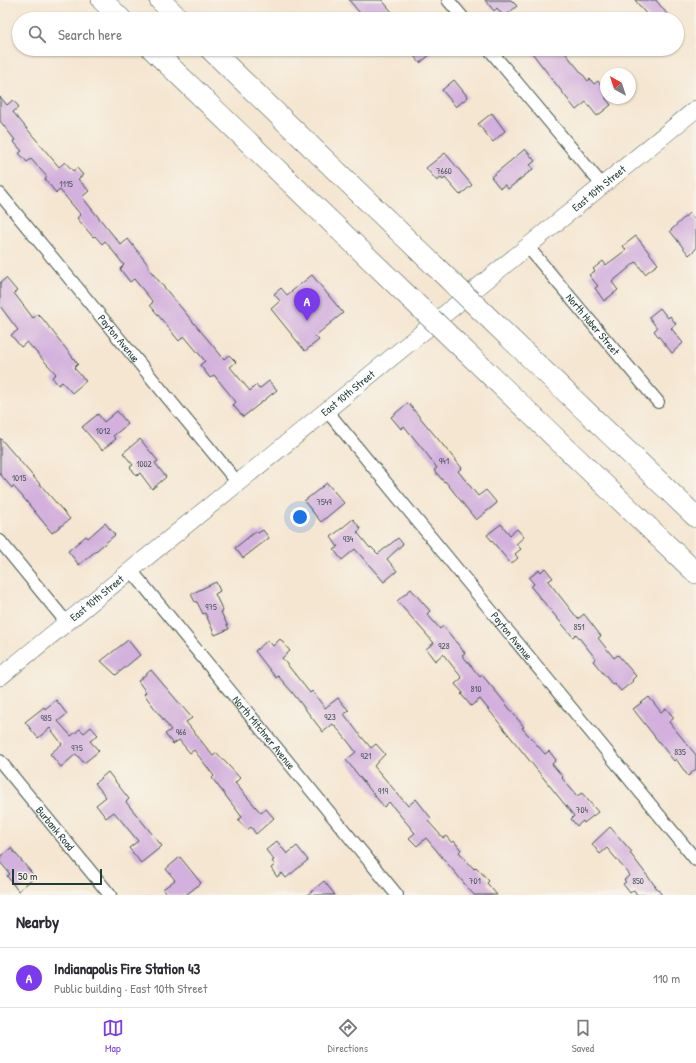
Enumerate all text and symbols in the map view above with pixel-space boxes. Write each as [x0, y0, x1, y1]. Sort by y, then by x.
search box [12, 12, 684, 56]
icon: search [26, 23, 48, 45]
text: Search here [58, 24, 122, 45]
north arrow [600, 68, 636, 104]
street label: East 10th Street [569, 162, 629, 214]
house number: 7660 [436, 165, 452, 177]
house number: 1115 [59, 178, 73, 190]
pin: A [294, 288, 320, 321]
street label: North Huber Street [563, 291, 623, 358]
street label: Payton Avenue [95, 312, 143, 366]
street label: East 10th Street [318, 367, 378, 419]
house number: 1012 [96, 425, 111, 437]
house number: 941 [439, 455, 449, 467]
house number: 1002 [136, 458, 153, 470]
house number: 1015 [12, 472, 26, 484]
house number: 7549 [317, 496, 332, 508]
your location [290, 507, 310, 527]
house number: 934 [343, 533, 354, 545]
street label: East 10th Street [67, 572, 127, 624]
house number: 975 [205, 601, 217, 613]
street label: Payton Avenue [488, 609, 536, 663]
house number: 851 [574, 621, 584, 633]
house number: 928 [438, 640, 450, 652]
house number: 810 [470, 683, 482, 695]
street label: North Mitchner Avenue [230, 693, 299, 773]
house number: 923 [324, 711, 336, 723]
house number: 985 [40, 712, 52, 724]
house number: 966 [176, 726, 187, 738]
house number: 975 [71, 742, 83, 754]
house number: 835 [674, 746, 686, 758]
house number: 921 [361, 750, 371, 762]
house number: 919 [378, 785, 389, 797]
street label: Burbank Road [33, 803, 78, 854]
house number: 704 [576, 804, 589, 816]
scale bar [12, 867, 102, 886]
text: 50 m [18, 869, 38, 883]
house number: 701 [469, 875, 481, 887]
house number: 850 [632, 875, 644, 887]
text: Nearby [16, 910, 59, 933]
text: Indianapolis Fire Station 43 [54, 958, 200, 979]
text: A [26, 969, 32, 987]
text: 110 m [653, 969, 680, 987]
text: Public building · East 10th Street [54, 979, 207, 997]
tab: Map [102, 1017, 124, 1055]
tab: Directions [328, 1017, 368, 1055]
tab: Saved [572, 1017, 594, 1055]

